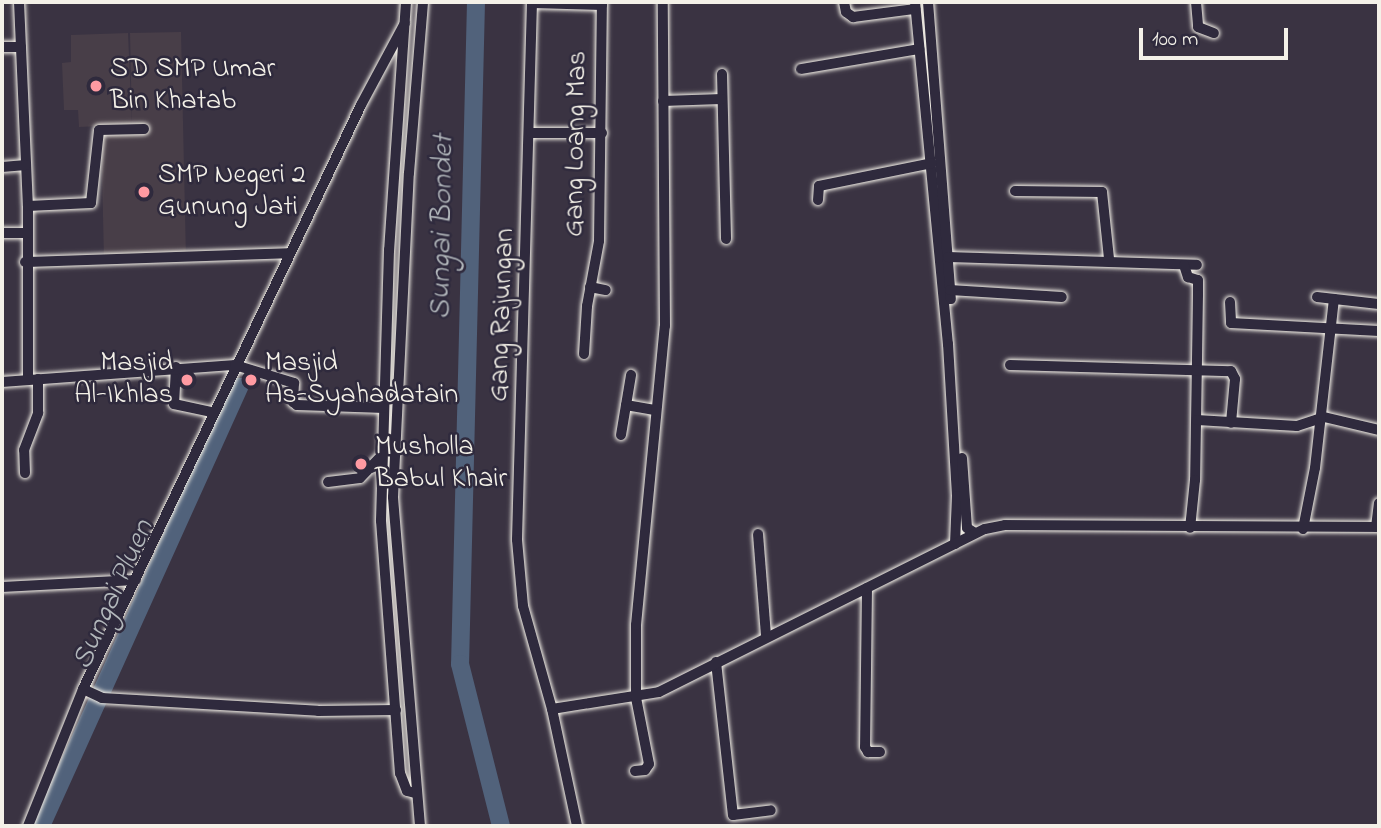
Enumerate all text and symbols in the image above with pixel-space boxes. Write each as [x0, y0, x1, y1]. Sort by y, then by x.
scale bar [1143, 14, 1292, 58]
text: 100 m [1152, 25, 1198, 55]
street label: Gang Loang Mas [559, 51, 595, 237]
place label: SD SMP Umar Bin Khatab [110, 53, 275, 119]
marker: SD SMP Umar Bin Khatab [88, 78, 104, 94]
water label: Sungai Bondet [423, 134, 463, 320]
place label: SMP Negeri 2 Gunung Jati [158, 159, 306, 225]
marker: SMP Negeri 2 Gunung Jati [136, 184, 152, 200]
street label: Gang Rajungan [483, 228, 523, 402]
place label: Masjid Al-Ikhlas [74, 347, 173, 413]
place label: Masjid As-Syahadatain [265, 347, 458, 413]
marker: Masjid Al-Ikhlas [179, 372, 195, 388]
marker: Masjid As-Syahadatain [243, 372, 259, 388]
place label: Musholla Babul Khair [375, 431, 507, 497]
marker: Musholla Babul Khair [353, 456, 369, 472]
water label: Sungai Pluen [65, 515, 163, 675]

